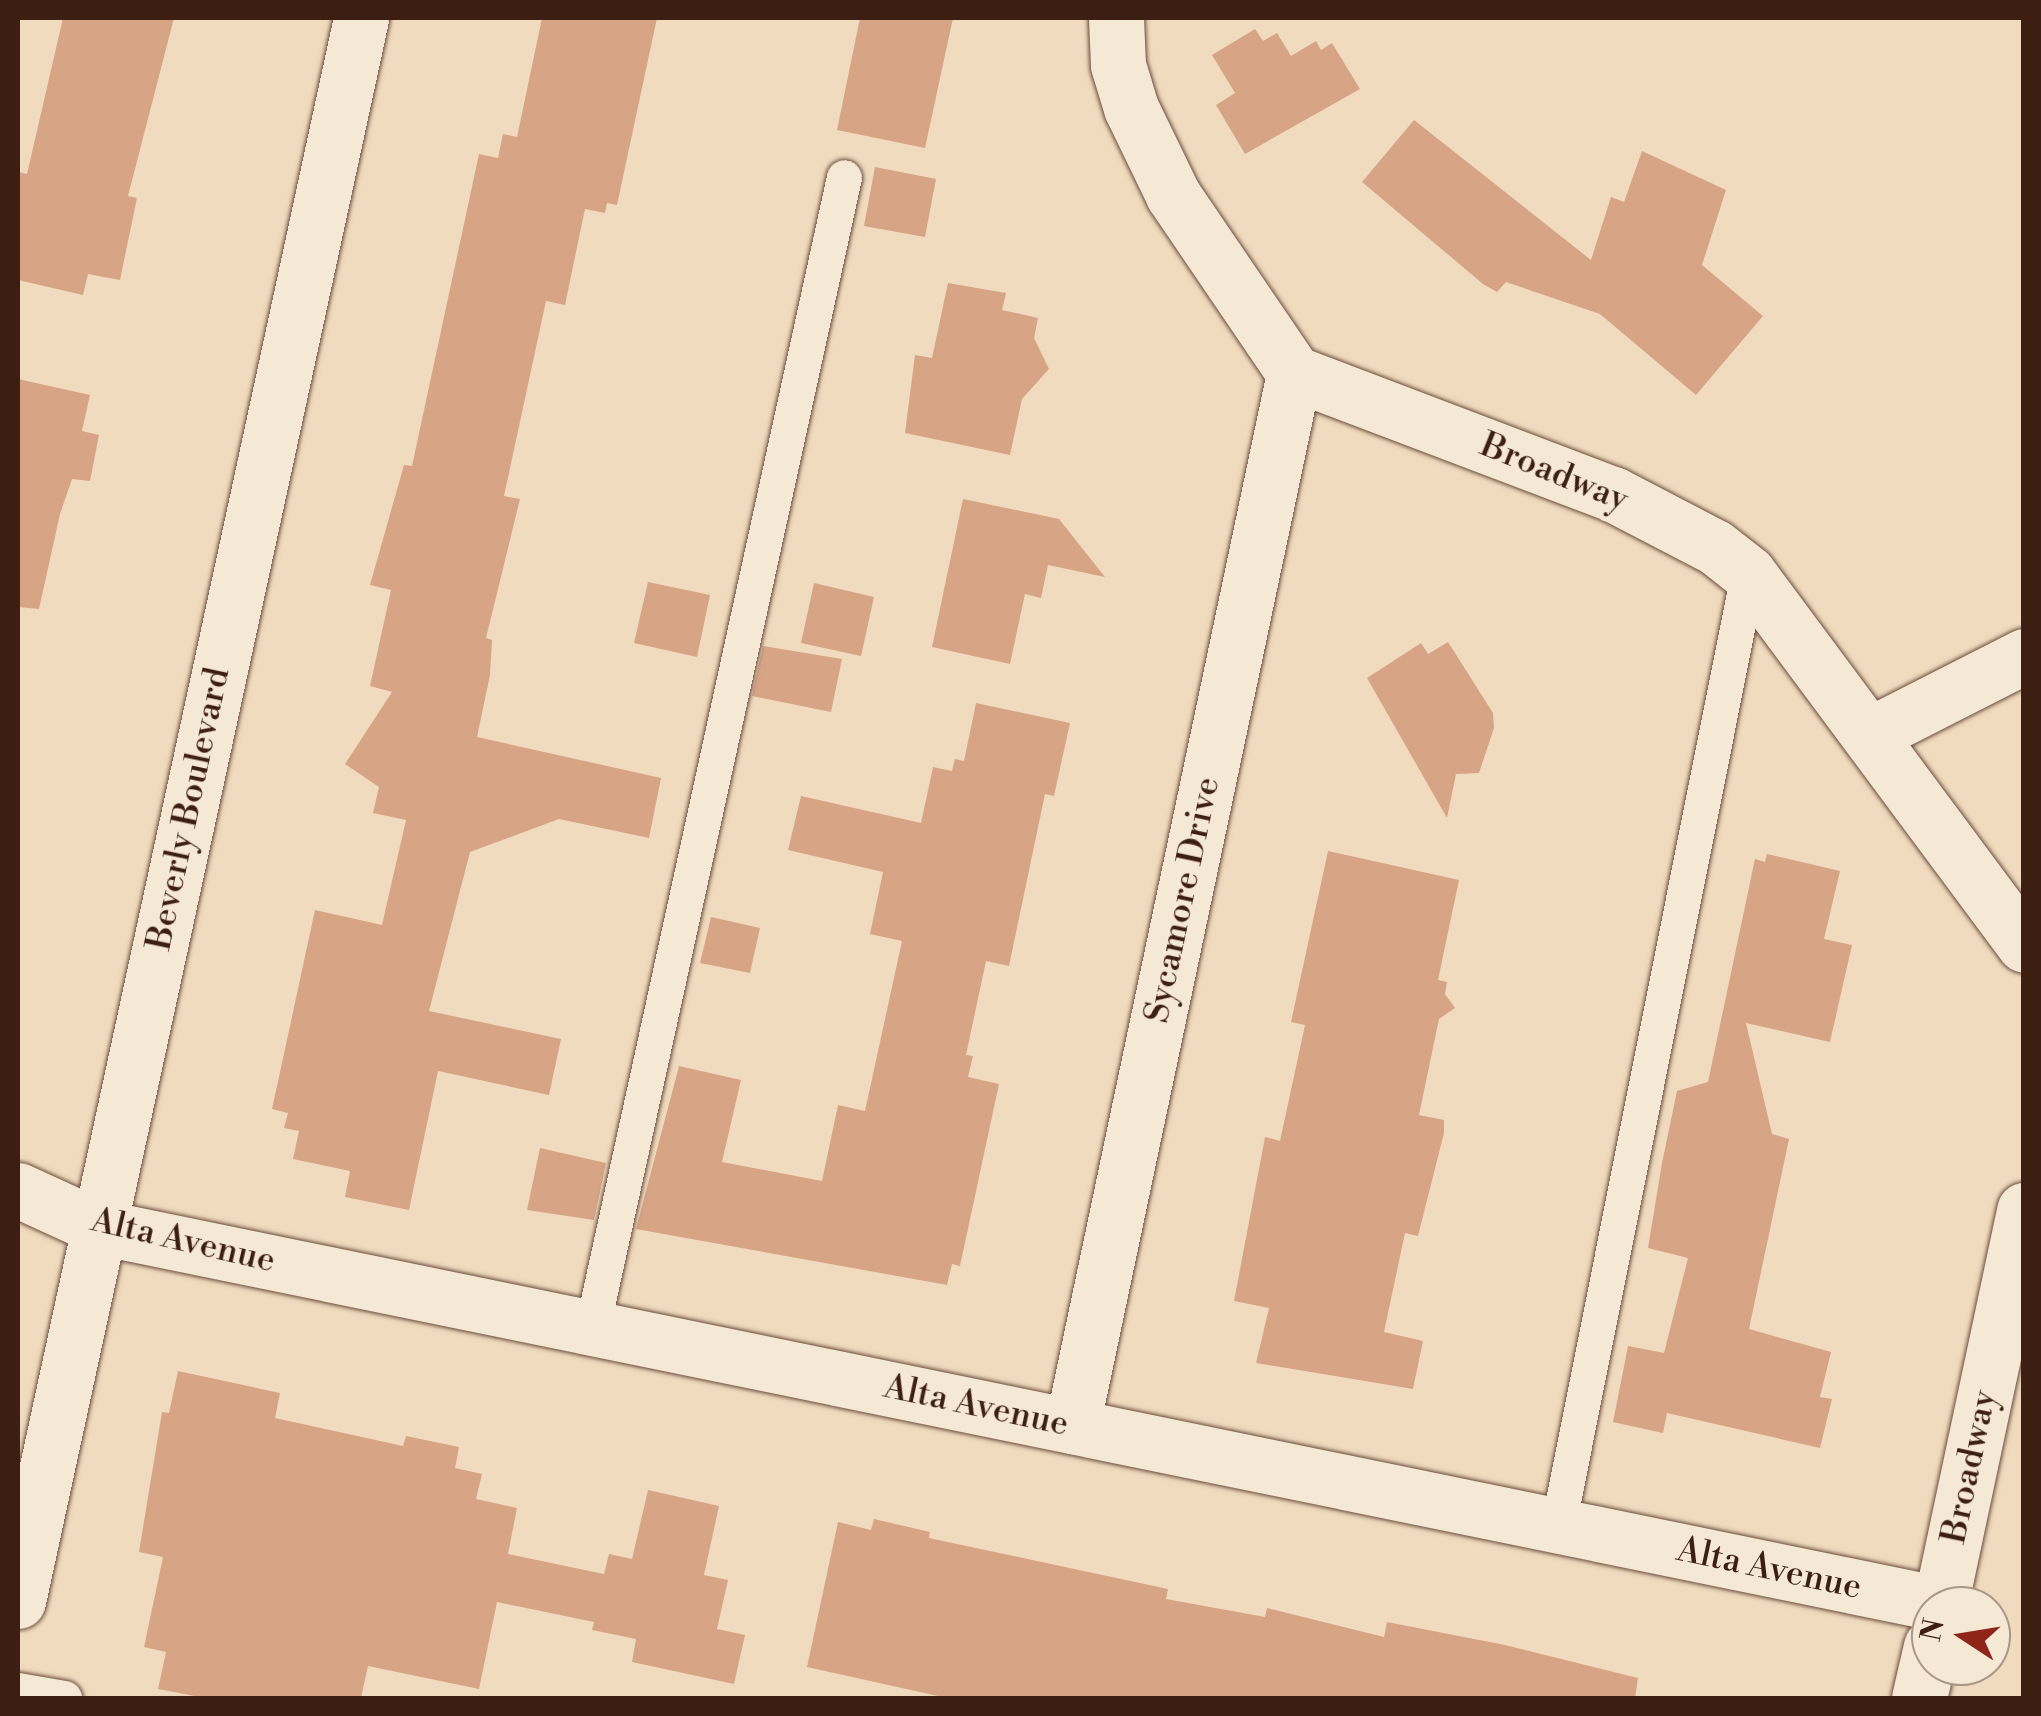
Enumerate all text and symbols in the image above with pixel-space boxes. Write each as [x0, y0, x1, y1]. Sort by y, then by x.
street label: Broadway [1474, 424, 1634, 522]
street label: Beverly Boulevard [139, 664, 239, 954]
street label: Sycamore Drive [1136, 773, 1230, 1027]
street label: Alta Avenue [87, 1199, 279, 1283]
street label: Alta Avenue [880, 1366, 1072, 1446]
street label: Broadway [1933, 1386, 2007, 1548]
street label: Alta Avenue [1673, 1529, 1865, 1609]
north arrow [1911, 1586, 2011, 1686]
text: N [1914, 1616, 1953, 1645]

